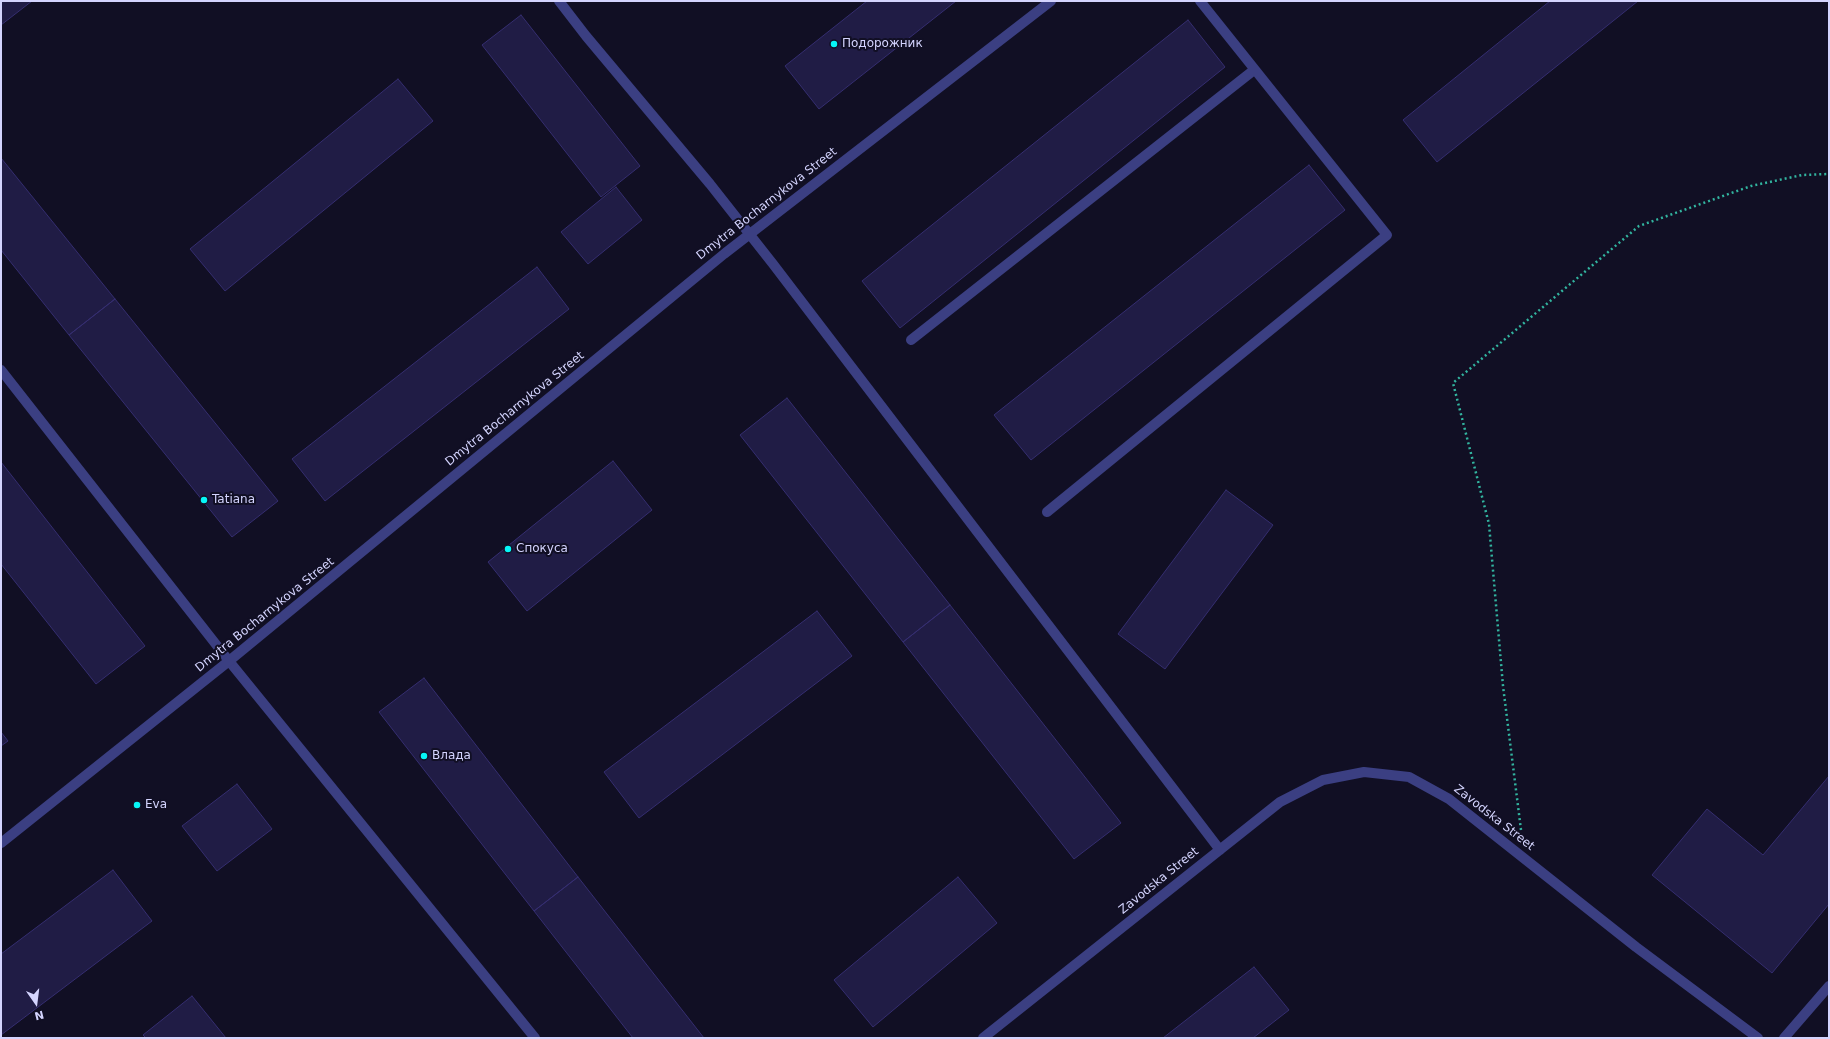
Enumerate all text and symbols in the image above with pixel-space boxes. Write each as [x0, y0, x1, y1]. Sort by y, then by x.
place label: Подорожник [842, 37, 923, 51]
marker: Подорожник [829, 39, 839, 49]
street label: Dmytra Bocharnykova Street [694, 145, 840, 263]
street label: Dmytra Bocharnykova Street [443, 349, 587, 469]
place label: Tatiana [212, 493, 255, 507]
marker: Tatiana [199, 495, 209, 505]
place label: Спокуса [516, 542, 568, 556]
marker: Спокуса [503, 544, 513, 554]
street label: Dmytra Bocharnykova Street [193, 555, 337, 675]
place label: Влада [432, 749, 471, 763]
marker: Влада [419, 751, 429, 761]
street label: Zavodska Street [1451, 782, 1537, 854]
place label: Eva [145, 798, 167, 812]
marker: Eva [132, 800, 142, 810]
street label: Zavodska Street [1116, 844, 1202, 918]
north arrow [16, 983, 56, 1023]
text: N [33, 1008, 45, 1023]

